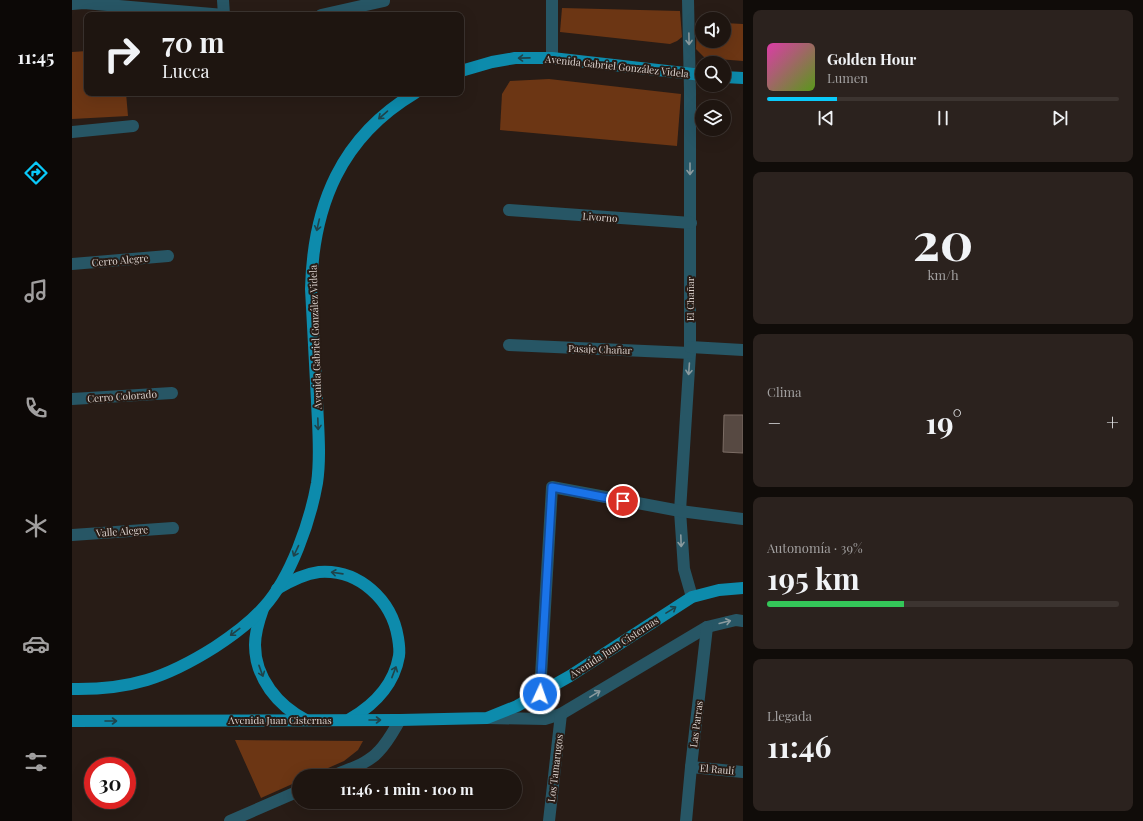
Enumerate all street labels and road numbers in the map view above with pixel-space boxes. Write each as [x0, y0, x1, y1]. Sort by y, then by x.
street label: Avenida Gabriel González Videla [544, 51, 689, 81]
street label: Livorno [582, 209, 618, 225]
street label: Cerro Alegre [91, 251, 149, 269]
street label: Avenida Gabriel González Videla [305, 265, 325, 410]
street label: El Chañar [683, 276, 697, 321]
street label: Pasaje Chañar [568, 341, 633, 357]
street label: Cerro Colorado [87, 387, 158, 405]
street label: Valle Alegre [94, 522, 149, 540]
street label: Avenida Juan Cisternas [566, 613, 661, 682]
street label: Las Parras [686, 700, 706, 748]
street label: Avenida Juan Cisternas [227, 713, 332, 727]
street label: Los Tamarugos [544, 733, 566, 803]
street label: El Raulí [699, 761, 735, 777]

